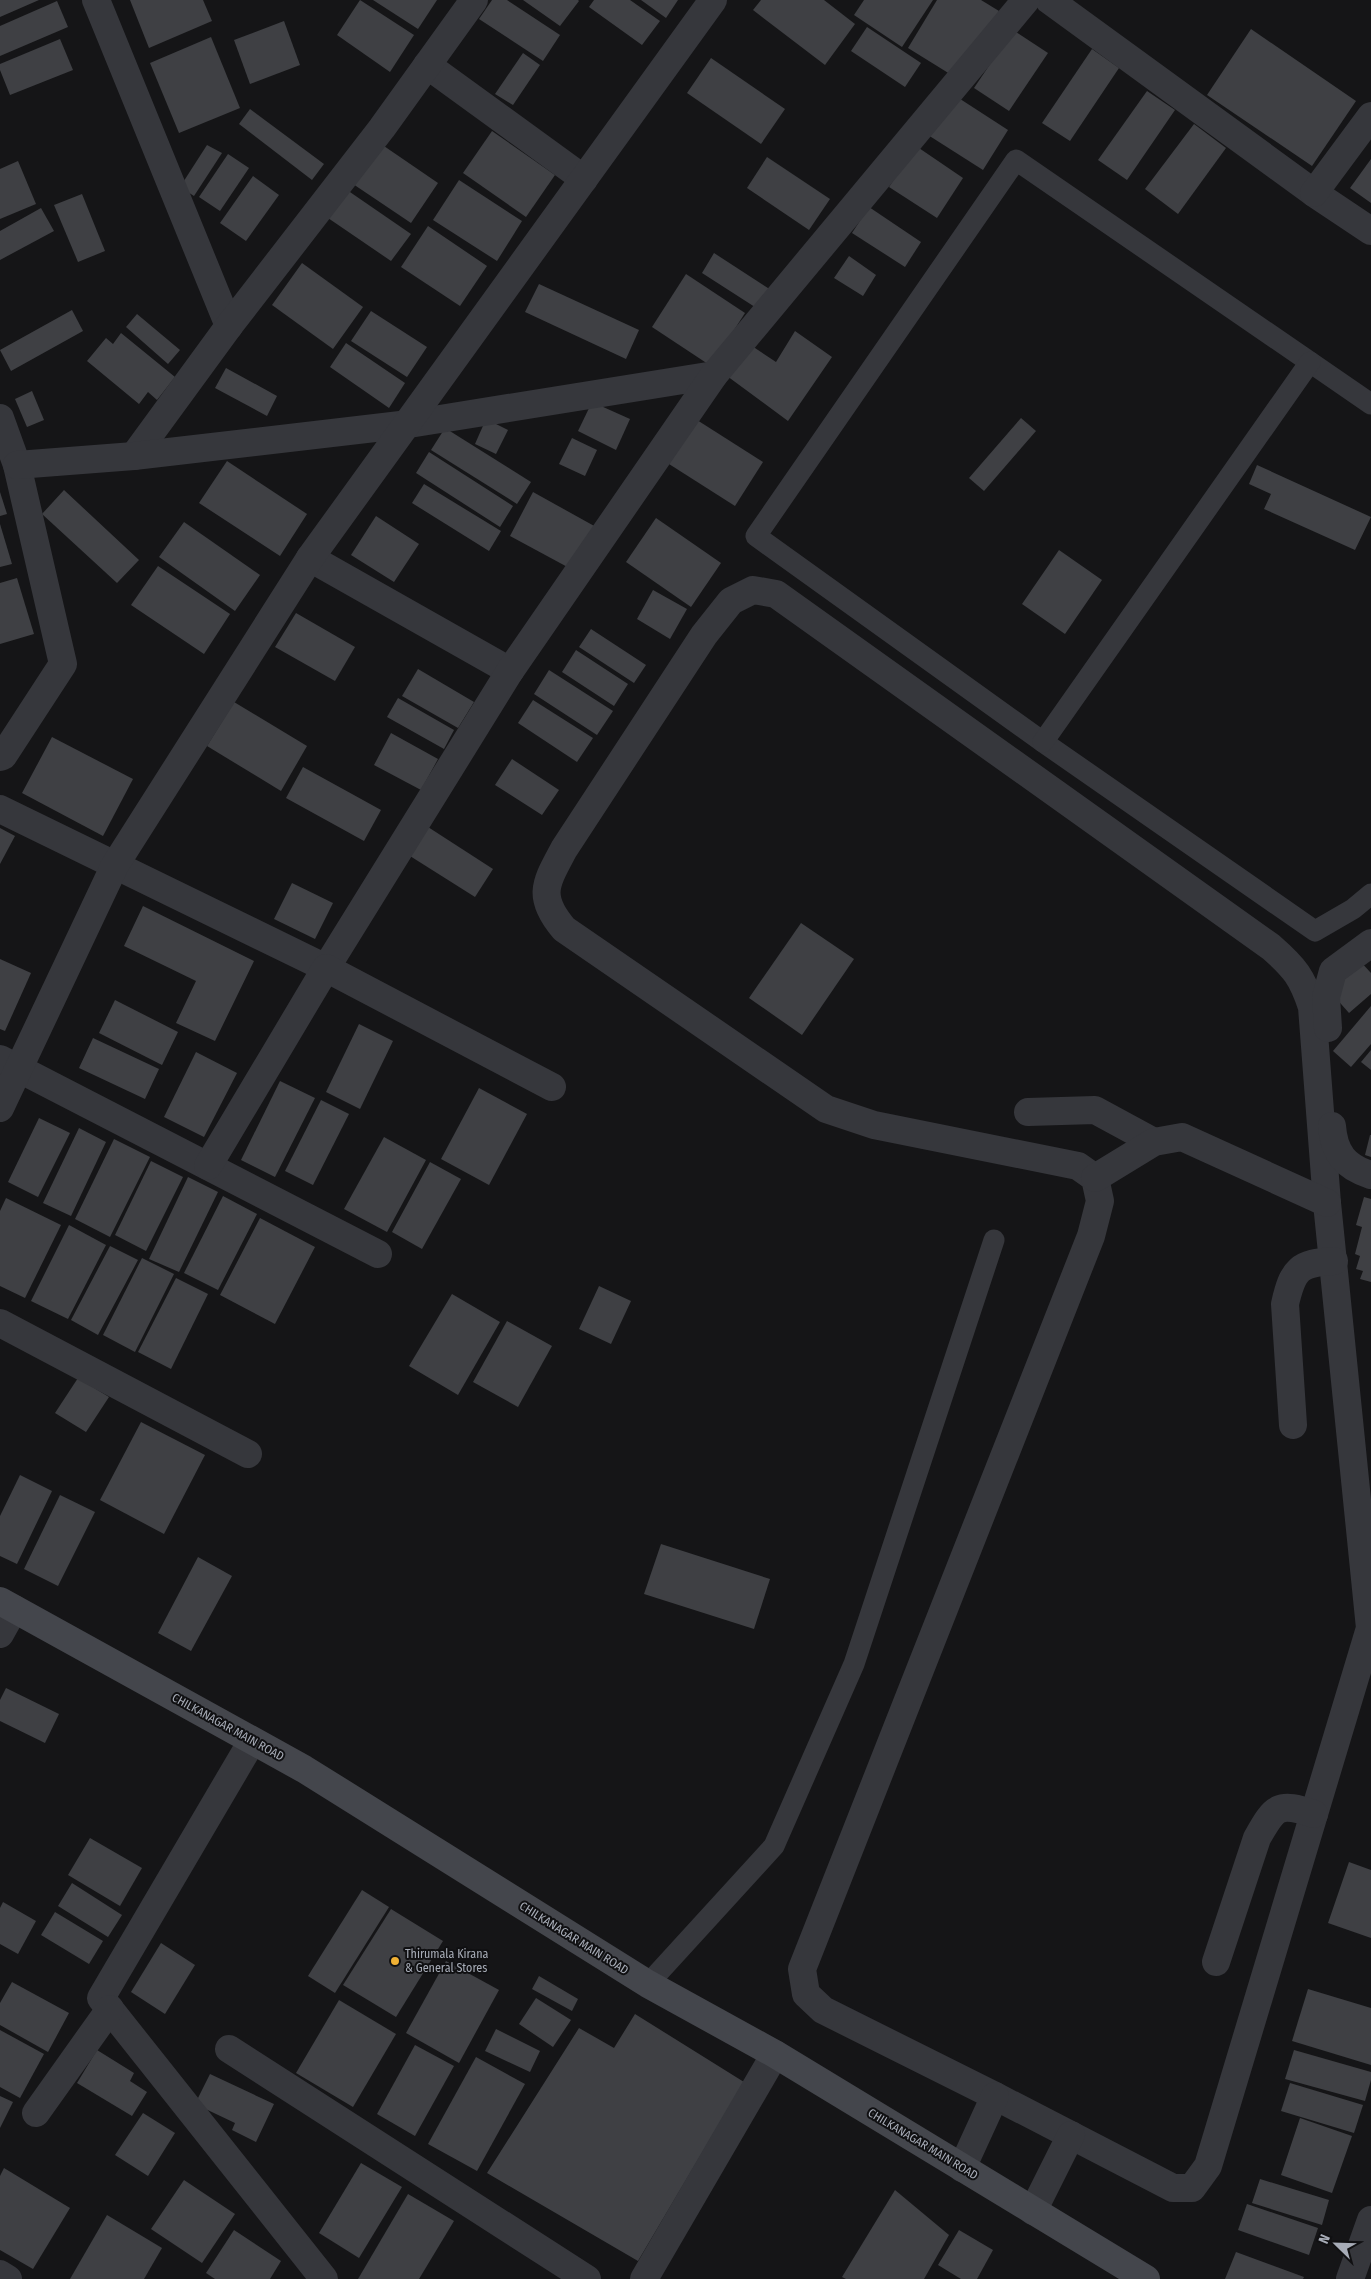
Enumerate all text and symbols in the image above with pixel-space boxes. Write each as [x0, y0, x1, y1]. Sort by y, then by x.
street label: CHILKANAGAR MAIN ROAD [170, 1690, 286, 1764]
street label: CHILKANAGAR MAIN ROAD [517, 1899, 631, 1977]
place label: Thirumala Kirana & General Stores [405, 1947, 489, 1975]
marker: Thirumala Kirana & General Stores [389, 1955, 401, 1967]
street label: CHILKANAGAR MAIN ROAD [866, 2106, 981, 2182]
north arrow [1311, 2219, 1361, 2269]
text: N [1315, 2232, 1334, 2246]

